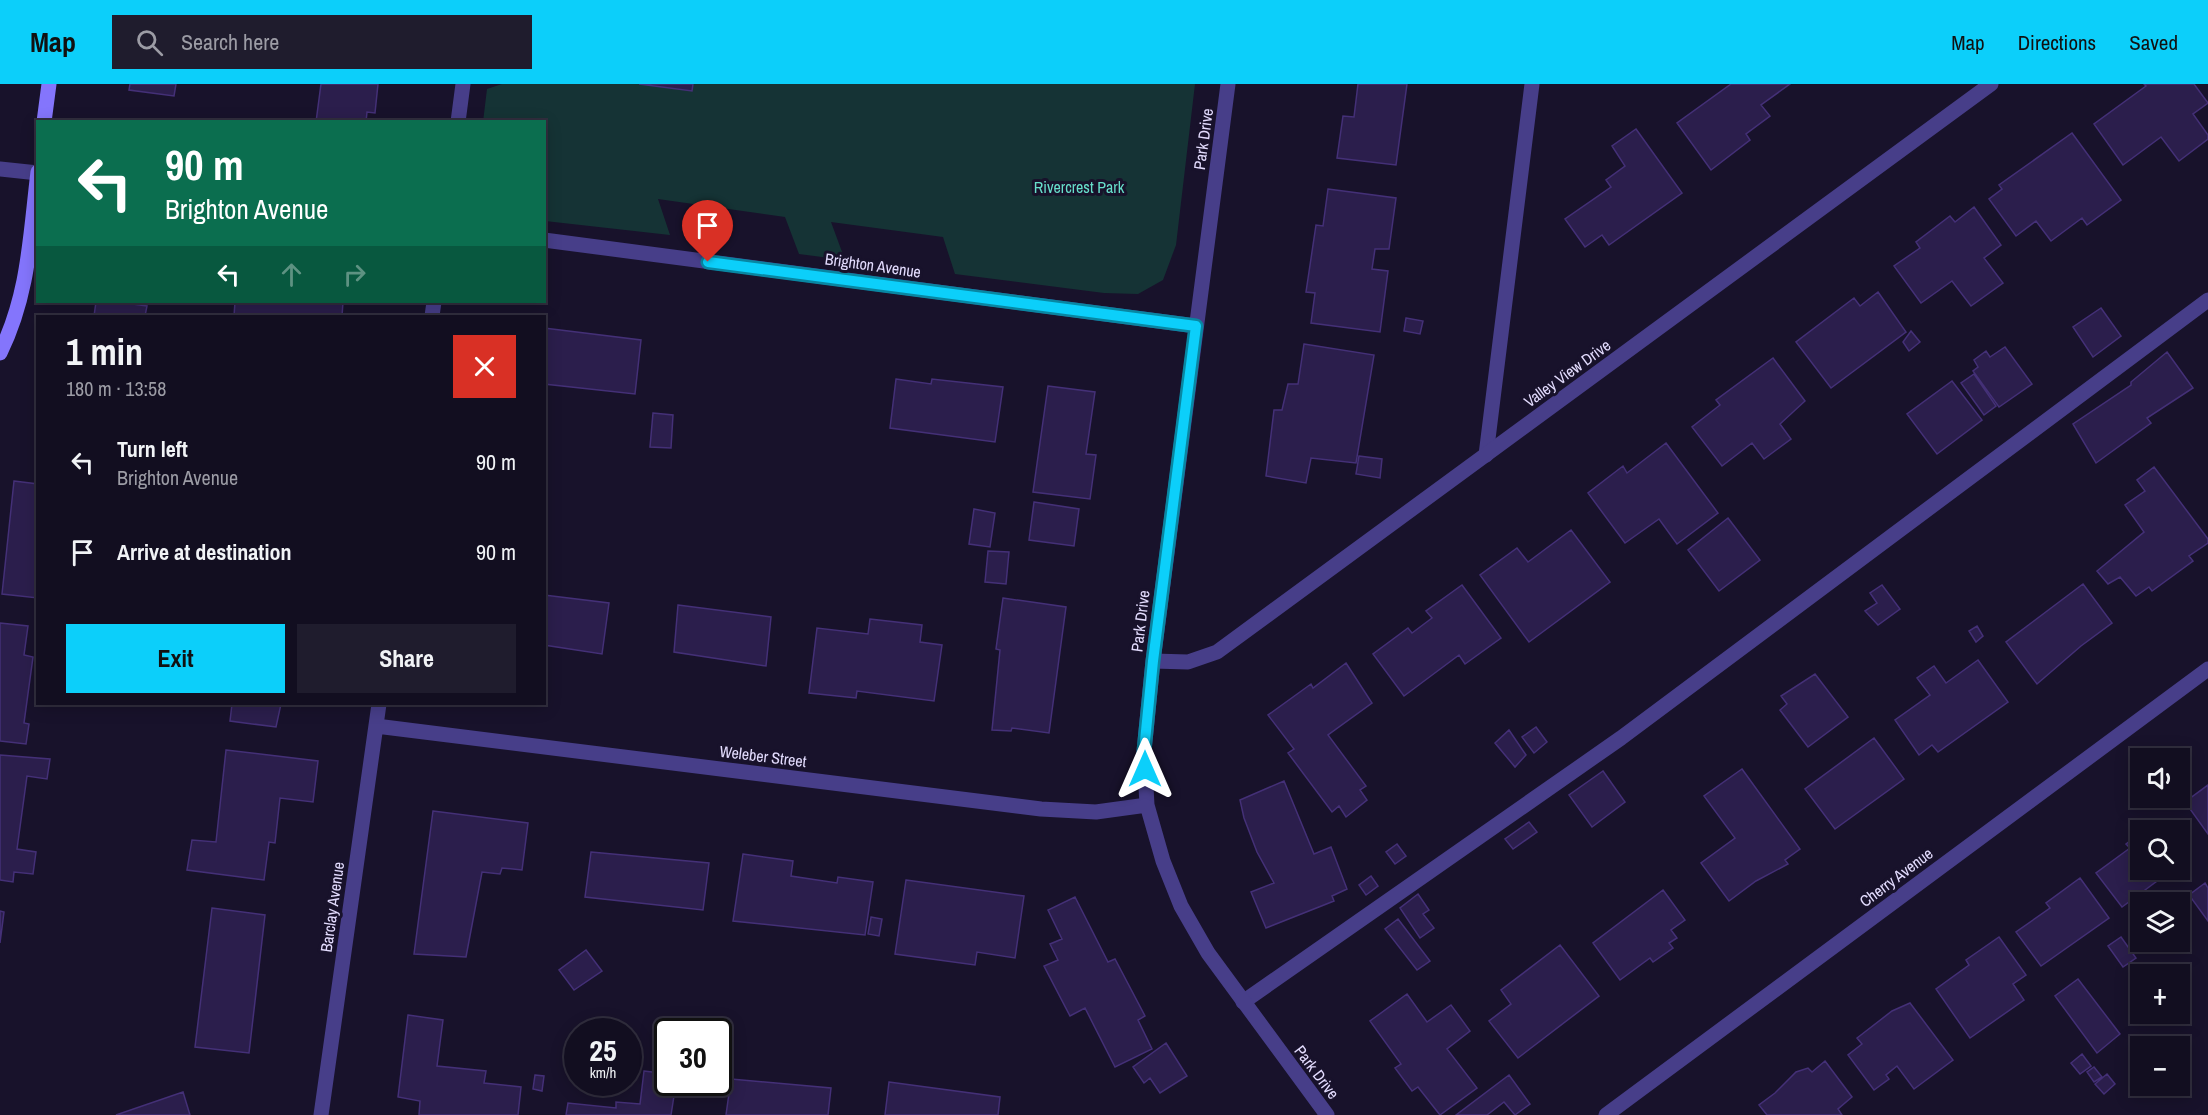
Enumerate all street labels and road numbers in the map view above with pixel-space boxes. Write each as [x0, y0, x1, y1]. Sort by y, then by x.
street label: Park Drive [1188, 107, 1218, 171]
street label: Brighton Avenue [824, 247, 922, 283]
street label: Valley View Drive [1519, 334, 1615, 412]
street label: Park Drive [1125, 589, 1155, 653]
street label: Weleber Street [718, 740, 808, 772]
street label: Cherry Avenue [1855, 842, 1937, 912]
street label: Barclay Avenue [315, 860, 349, 954]
street label: Park Drive [1290, 1041, 1344, 1103]

